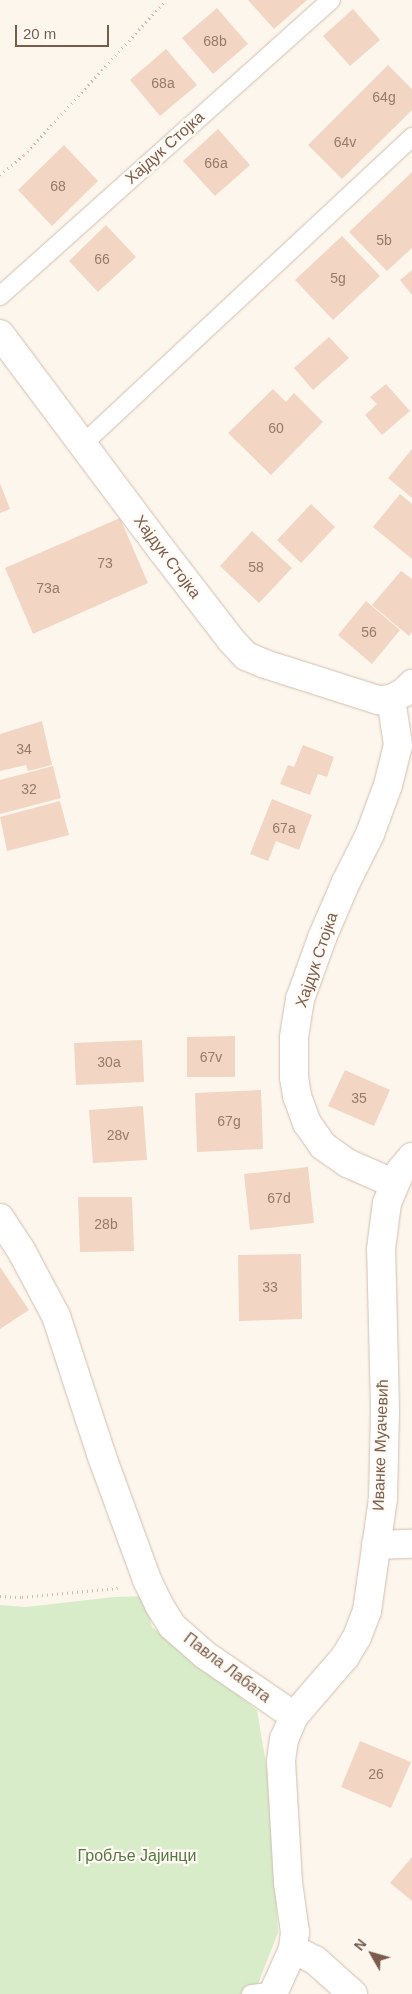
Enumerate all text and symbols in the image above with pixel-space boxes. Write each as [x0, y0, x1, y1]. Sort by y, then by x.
scale bar [18, 15, 111, 47]
text: 20 m [23, 25, 56, 42]
house number: 68b [203, 33, 227, 49]
house number: 68a [151, 75, 175, 91]
house number: 64g [372, 89, 396, 105]
street label: Хајдук Стојка [122, 108, 208, 188]
house number: 64v [334, 134, 356, 150]
house number: 66a [204, 155, 228, 171]
house number: 68 [50, 178, 66, 194]
house number: 5b [376, 232, 392, 248]
house number: 66 [94, 251, 110, 267]
house number: 5g [330, 270, 346, 286]
house number: 60 [268, 420, 284, 436]
street label: Хајдук Стојка [129, 512, 205, 602]
house number: 73 [97, 555, 113, 571]
house number: 58 [248, 559, 264, 575]
house number: 73a [36, 580, 60, 596]
house number: 56 [361, 624, 377, 640]
house number: 34 [16, 741, 32, 757]
house number: 32 [21, 781, 37, 797]
house number: 67a [272, 820, 296, 836]
street label: Хајдук Стојка [292, 910, 342, 1010]
house number: 67v [200, 1049, 222, 1065]
house number: 30a [97, 1054, 121, 1070]
house number: 35 [351, 1090, 367, 1106]
house number: 67g [217, 1113, 241, 1129]
house number: 28v [107, 1127, 129, 1143]
house number: 67d [267, 1190, 291, 1206]
house number: 28b [94, 1216, 118, 1232]
house number: 33 [262, 1279, 278, 1295]
street label: Иванке Муачевић [369, 1379, 393, 1511]
street label: Павла Лабата [180, 1629, 274, 1707]
house number: 26 [368, 1766, 384, 1782]
park label: Гробље Јајинци [78, 1846, 196, 1866]
north arrow [347, 1929, 397, 1979]
text: N [351, 1936, 370, 1954]

